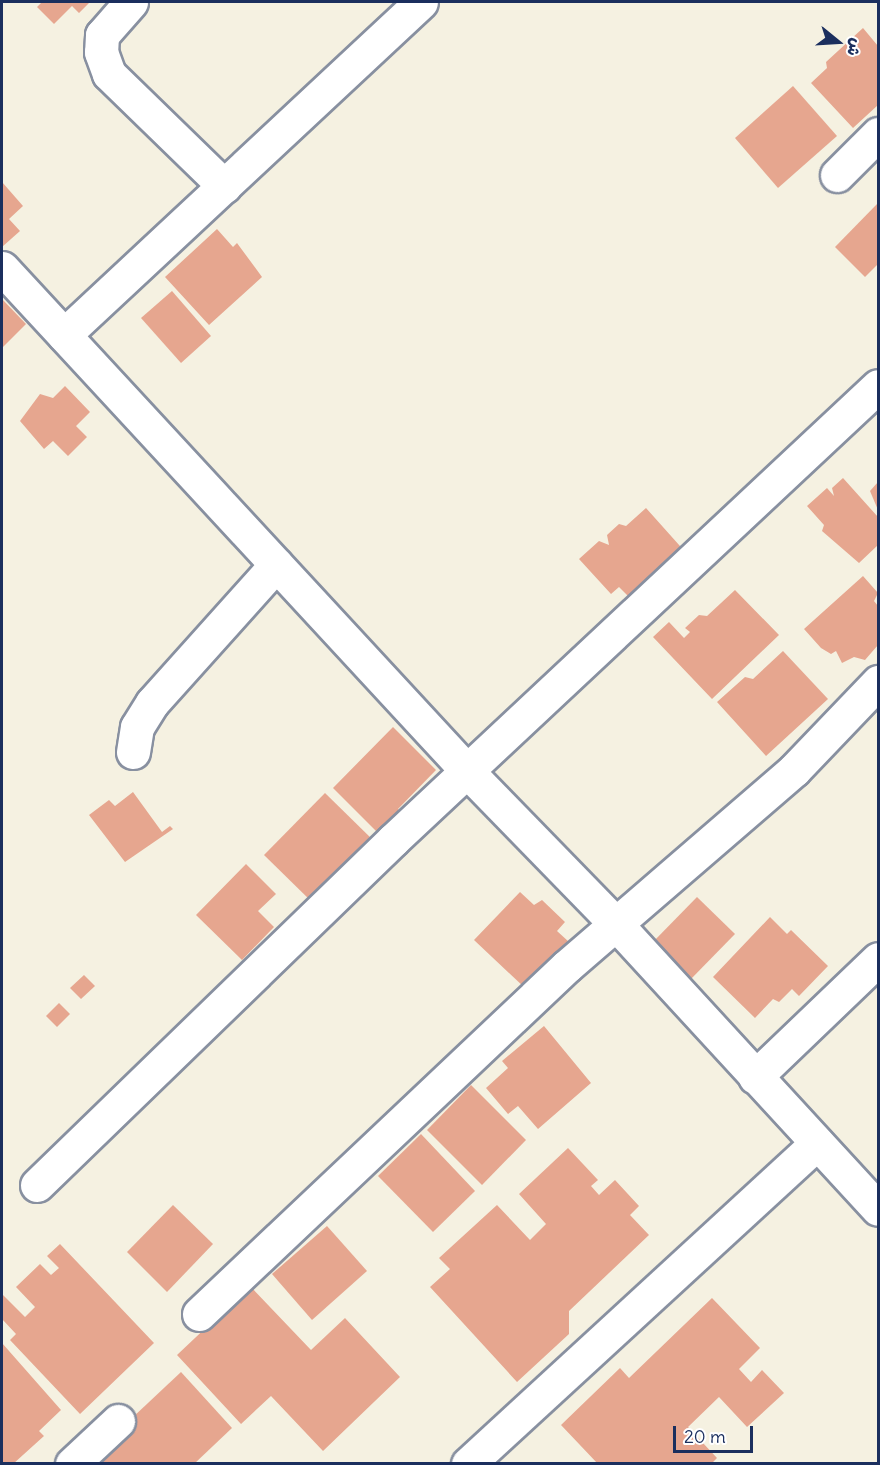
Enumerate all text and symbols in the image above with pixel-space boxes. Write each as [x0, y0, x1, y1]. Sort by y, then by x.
north arrow [808, 12, 868, 72]
text: ش [843, 36, 867, 59]
scale bar [676, 1414, 756, 1452]
text: 20 m [684, 1425, 726, 1448]

